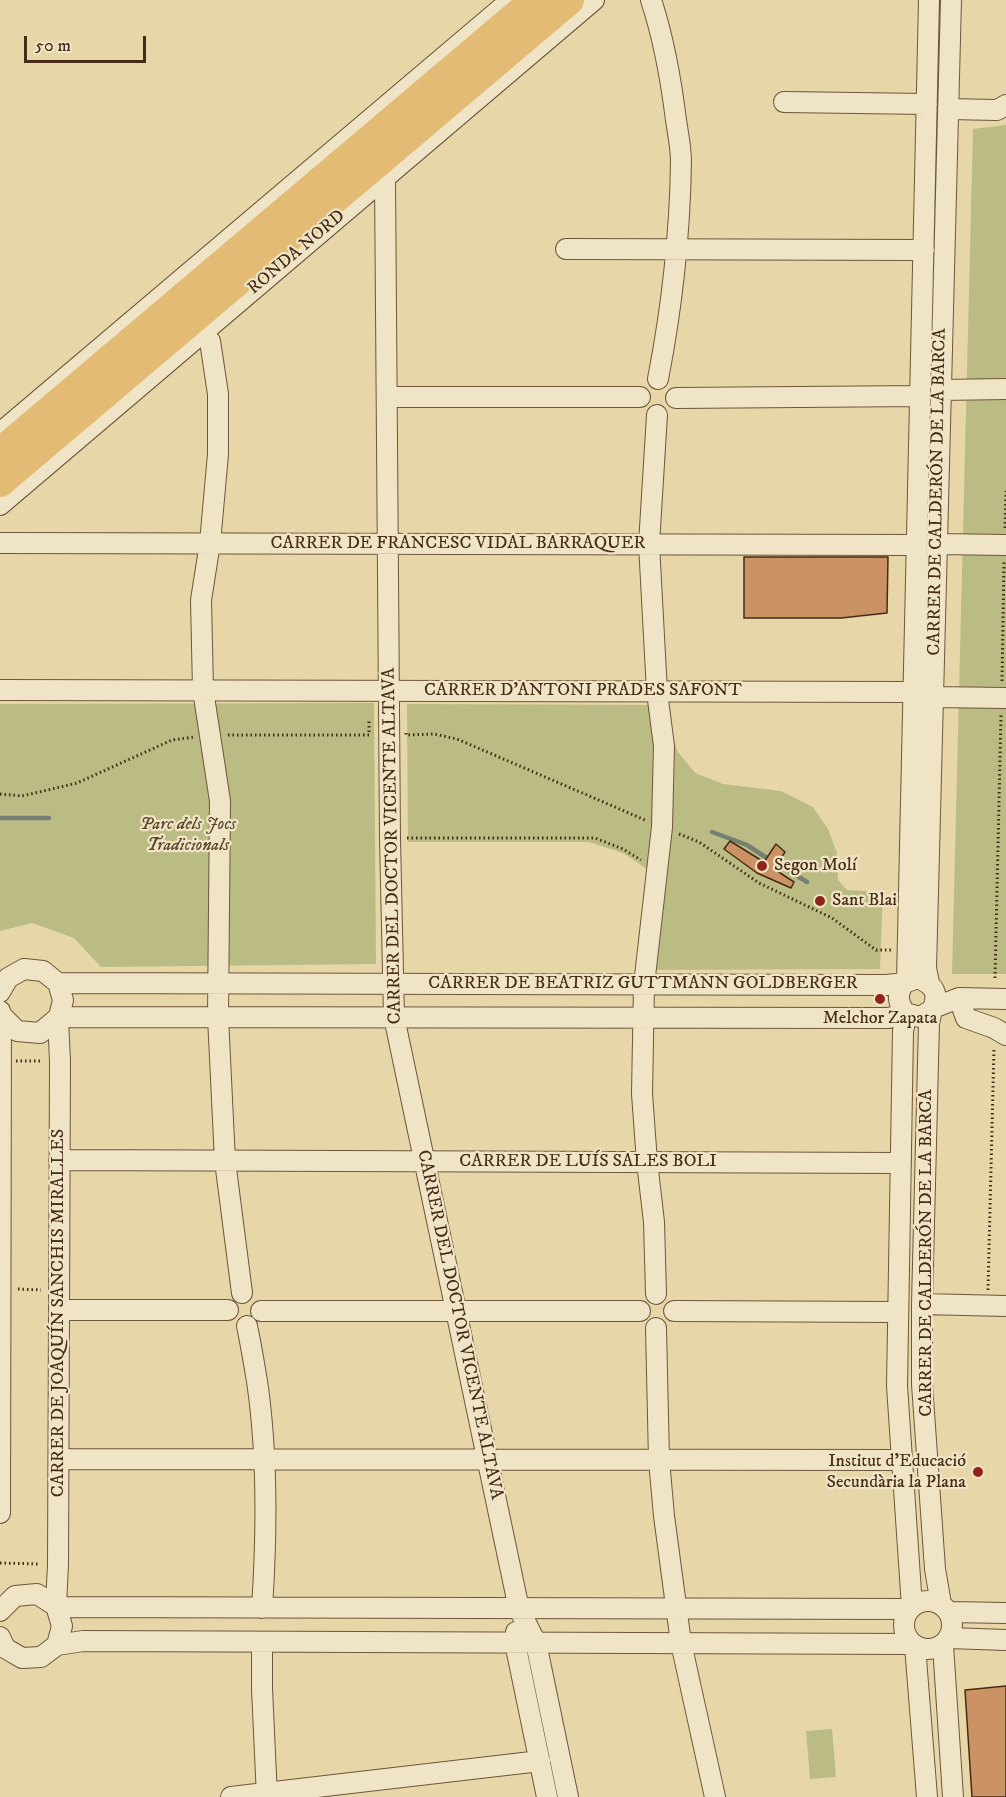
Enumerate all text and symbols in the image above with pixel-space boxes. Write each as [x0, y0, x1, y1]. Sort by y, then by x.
scale bar [27, 24, 148, 62]
text: 50 m [35, 35, 71, 57]
street label: RONDA NORD [244, 206, 350, 300]
street label: CARRER DE CALDERÓN DE LA BARCA [924, 328, 952, 656]
street label: CARRER DE FRANCESC VIDAL BARRAQUER [270, 533, 646, 555]
street label: CARRER DEL DOCTOR VICENTE ALTAVA [379, 668, 407, 1024]
street label: CARRER D'ANTONI PRADES SAFONT [424, 680, 742, 702]
park label: Parc dels Jocs Tradicionals [140, 814, 236, 856]
place label: Segon Molí [774, 855, 857, 877]
marker: Segon Molí [755, 859, 769, 873]
place label: Sant Blai [832, 890, 897, 912]
marker: Sant Blai [813, 894, 827, 908]
street label: CARRER DE BEATRIZ GUTTMANN GOLDBERGER [428, 973, 858, 995]
marker: Melchor Zapata [873, 992, 887, 1006]
place label: Melchor Zapata [823, 1008, 937, 1030]
street label: CARRER DE CALDERÓN DE LA BARCA [916, 1089, 938, 1417]
street label: CARRER DE JOAQUÍN SANCHIS MIRALLES [48, 1129, 70, 1497]
street label: CARRER DEL DOCTOR VICENTE ALTAVA [411, 1148, 507, 1502]
street label: CARRER DE LUÍS SALES BOLI [459, 1151, 717, 1173]
place label: Institut d'Educació Secundària la Plana [826, 1451, 966, 1494]
marker: Institut d'Educació Secundària la Plana [971, 1465, 985, 1479]

